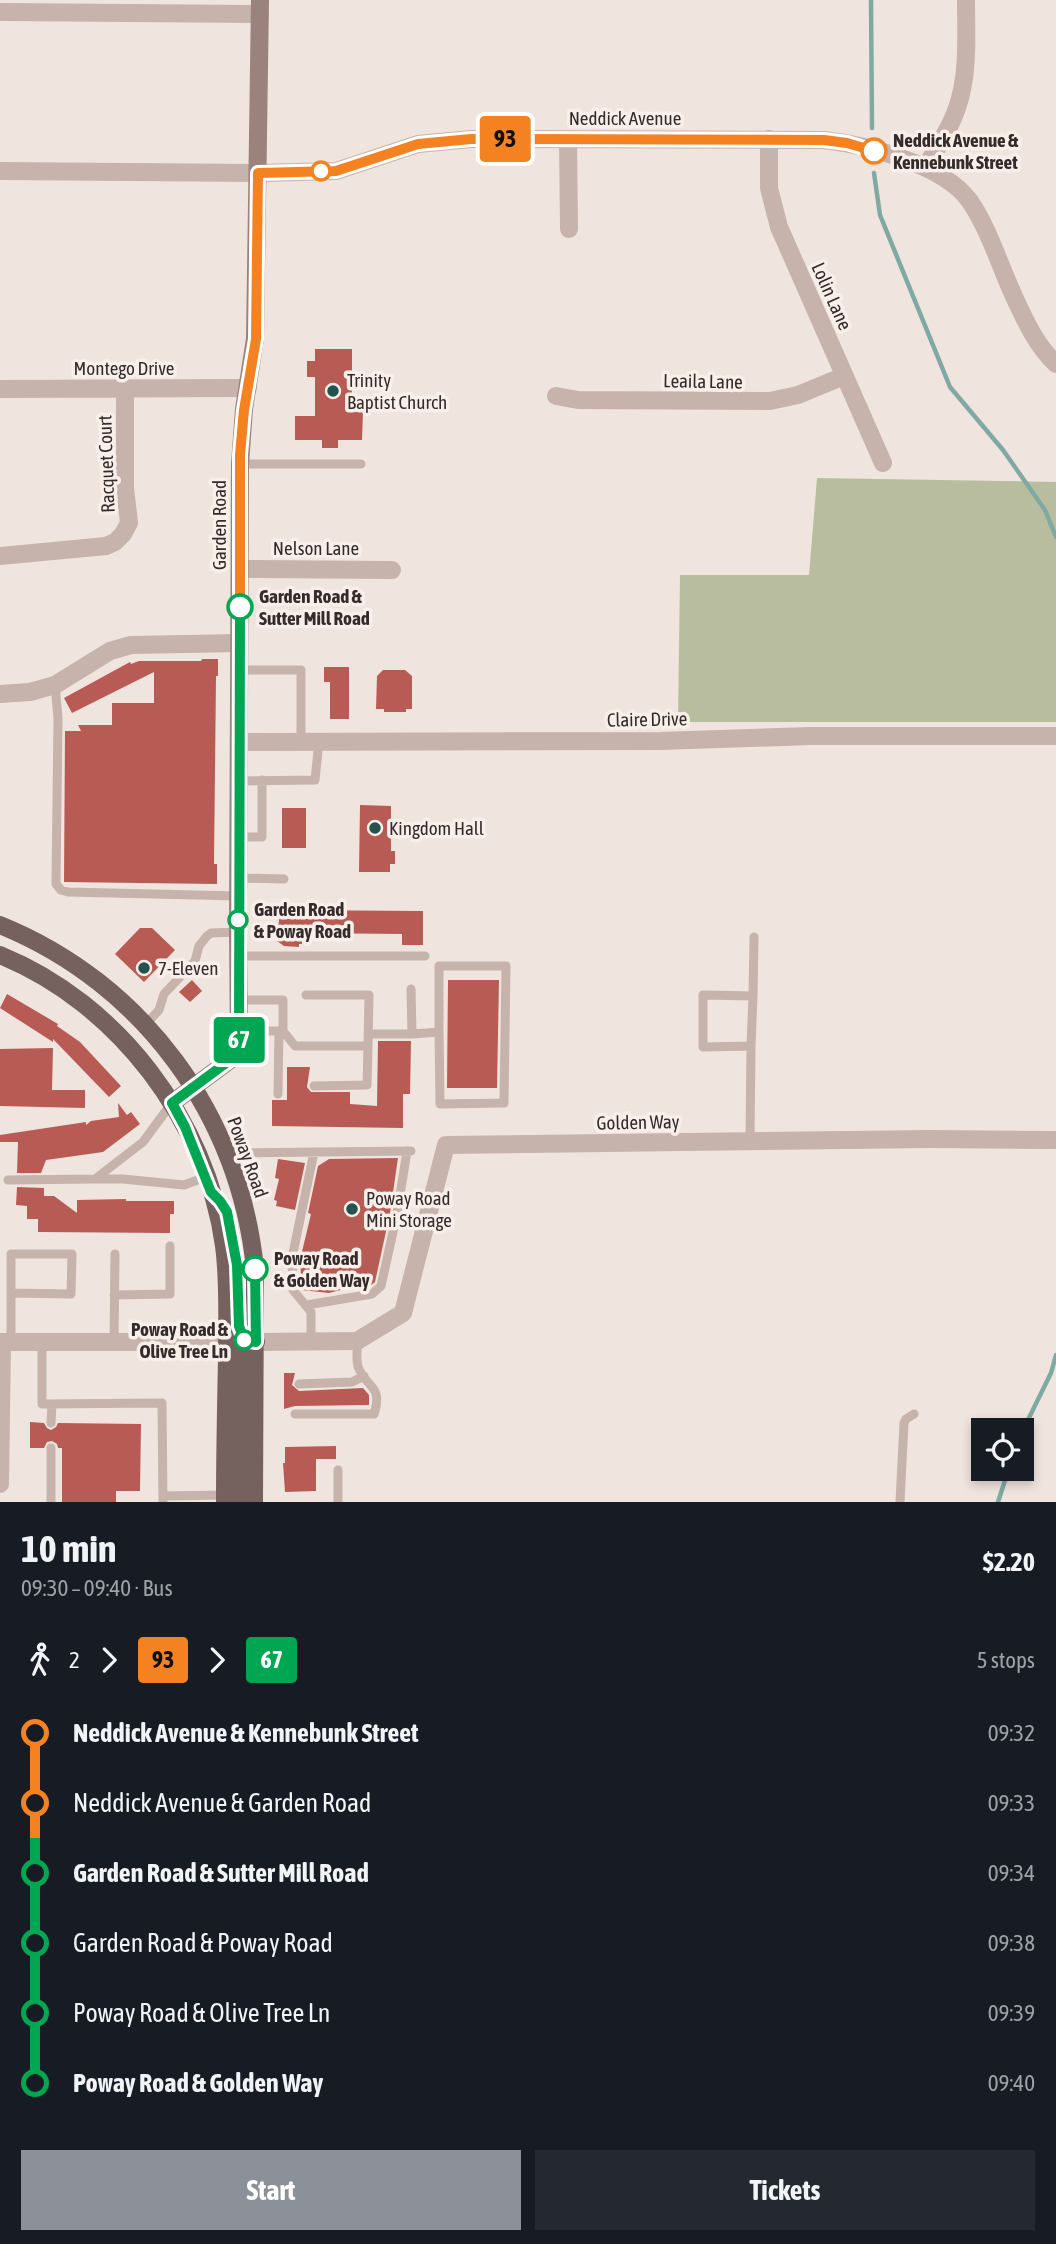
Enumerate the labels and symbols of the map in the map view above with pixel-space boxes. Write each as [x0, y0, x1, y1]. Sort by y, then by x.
street label: Neddick Avenue [569, 107, 681, 129]
line badge: 93 [474, 116, 536, 162]
place label: Neddick Avenue & Kennebunk Street [893, 129, 1019, 173]
marker: Neddick Avenue & Kennebunk Street [861, 138, 887, 164]
unlabelled marker [311, 161, 331, 181]
street label: Lolin Lane [807, 259, 857, 333]
street label: Montego Drive [74, 357, 175, 379]
place label: Trinity Baptist Church [347, 369, 447, 413]
street label: Leaila Lane [663, 369, 743, 393]
marker: Trinity Baptist Church [325, 383, 341, 399]
street label: Racquet Court [93, 415, 119, 513]
street label: Garden Road [208, 480, 230, 570]
street label: Nelson Lane [273, 537, 359, 559]
place label: Garden Road & Sutter Mill Road [259, 585, 370, 629]
marker: Garden Road & Sutter Mill Road [227, 594, 253, 620]
street label: Claire Drive [607, 707, 687, 731]
place label: Kingdom Hall [389, 817, 484, 839]
marker: Kingdom Hall [367, 820, 383, 836]
place label: Garden Road & Poway Road [254, 898, 351, 942]
marker: Garden Road & Poway Road [228, 910, 248, 930]
place label: 7-Eleven [158, 957, 219, 979]
marker: 7-Eleven [136, 960, 152, 976]
line badge: 67 [208, 1017, 270, 1063]
street label: Golden Way [596, 1110, 680, 1134]
street label: Poway Road [223, 1114, 273, 1200]
place label: Poway Road Mini Storage [366, 1187, 452, 1231]
marker: Poway Road Mini Storage [344, 1201, 360, 1217]
place label: Poway Road & Golden Way [274, 1247, 370, 1291]
marker: Poway Road & Golden Way [242, 1256, 268, 1282]
place label: Poway Road & Olive Tree Ln [131, 1318, 229, 1362]
marker: Poway Road & Olive Tree Ln [234, 1330, 254, 1350]

